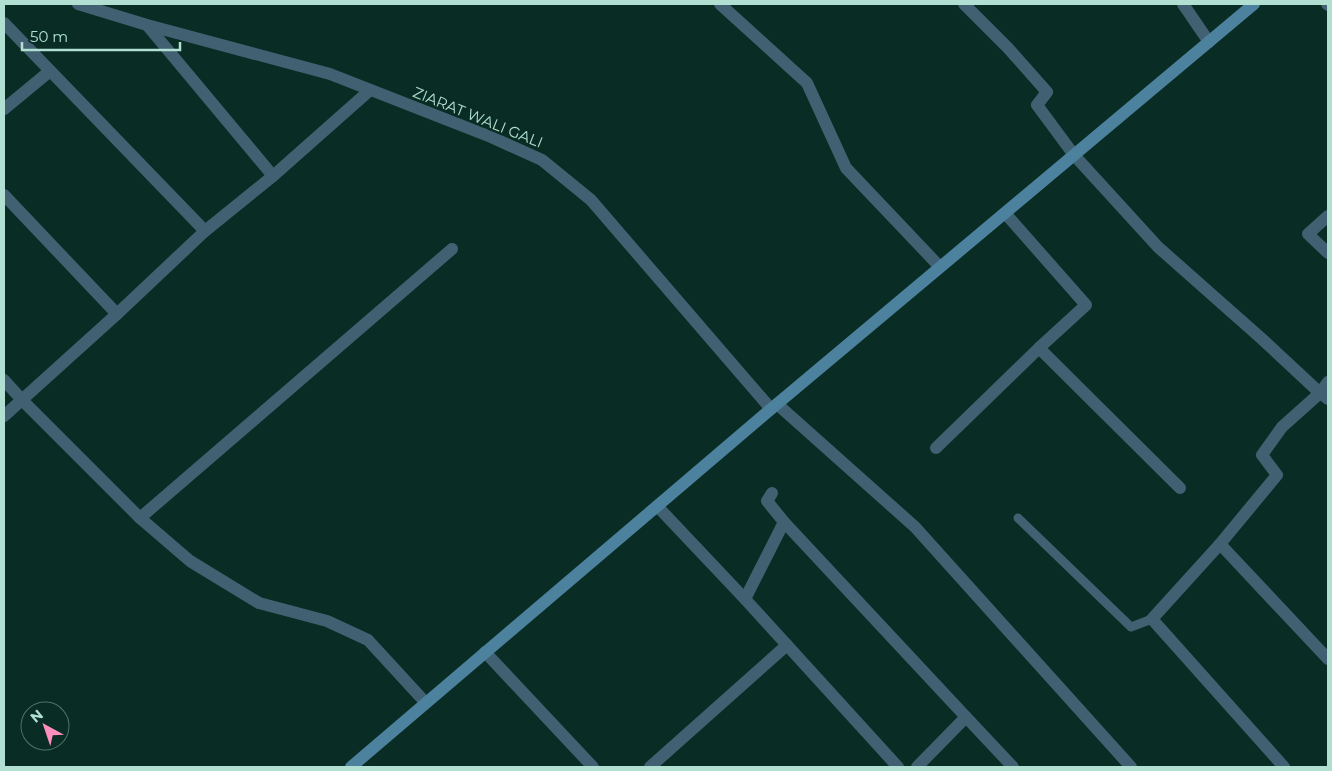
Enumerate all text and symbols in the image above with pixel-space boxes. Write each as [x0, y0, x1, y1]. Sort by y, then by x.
scale bar [22, 20, 180, 52]
text: 50 m [30, 27, 68, 46]
street label: ZIARAT WALI GALI [410, 82, 546, 152]
north arrow [20, 701, 70, 751]
text: N [27, 706, 47, 727]

